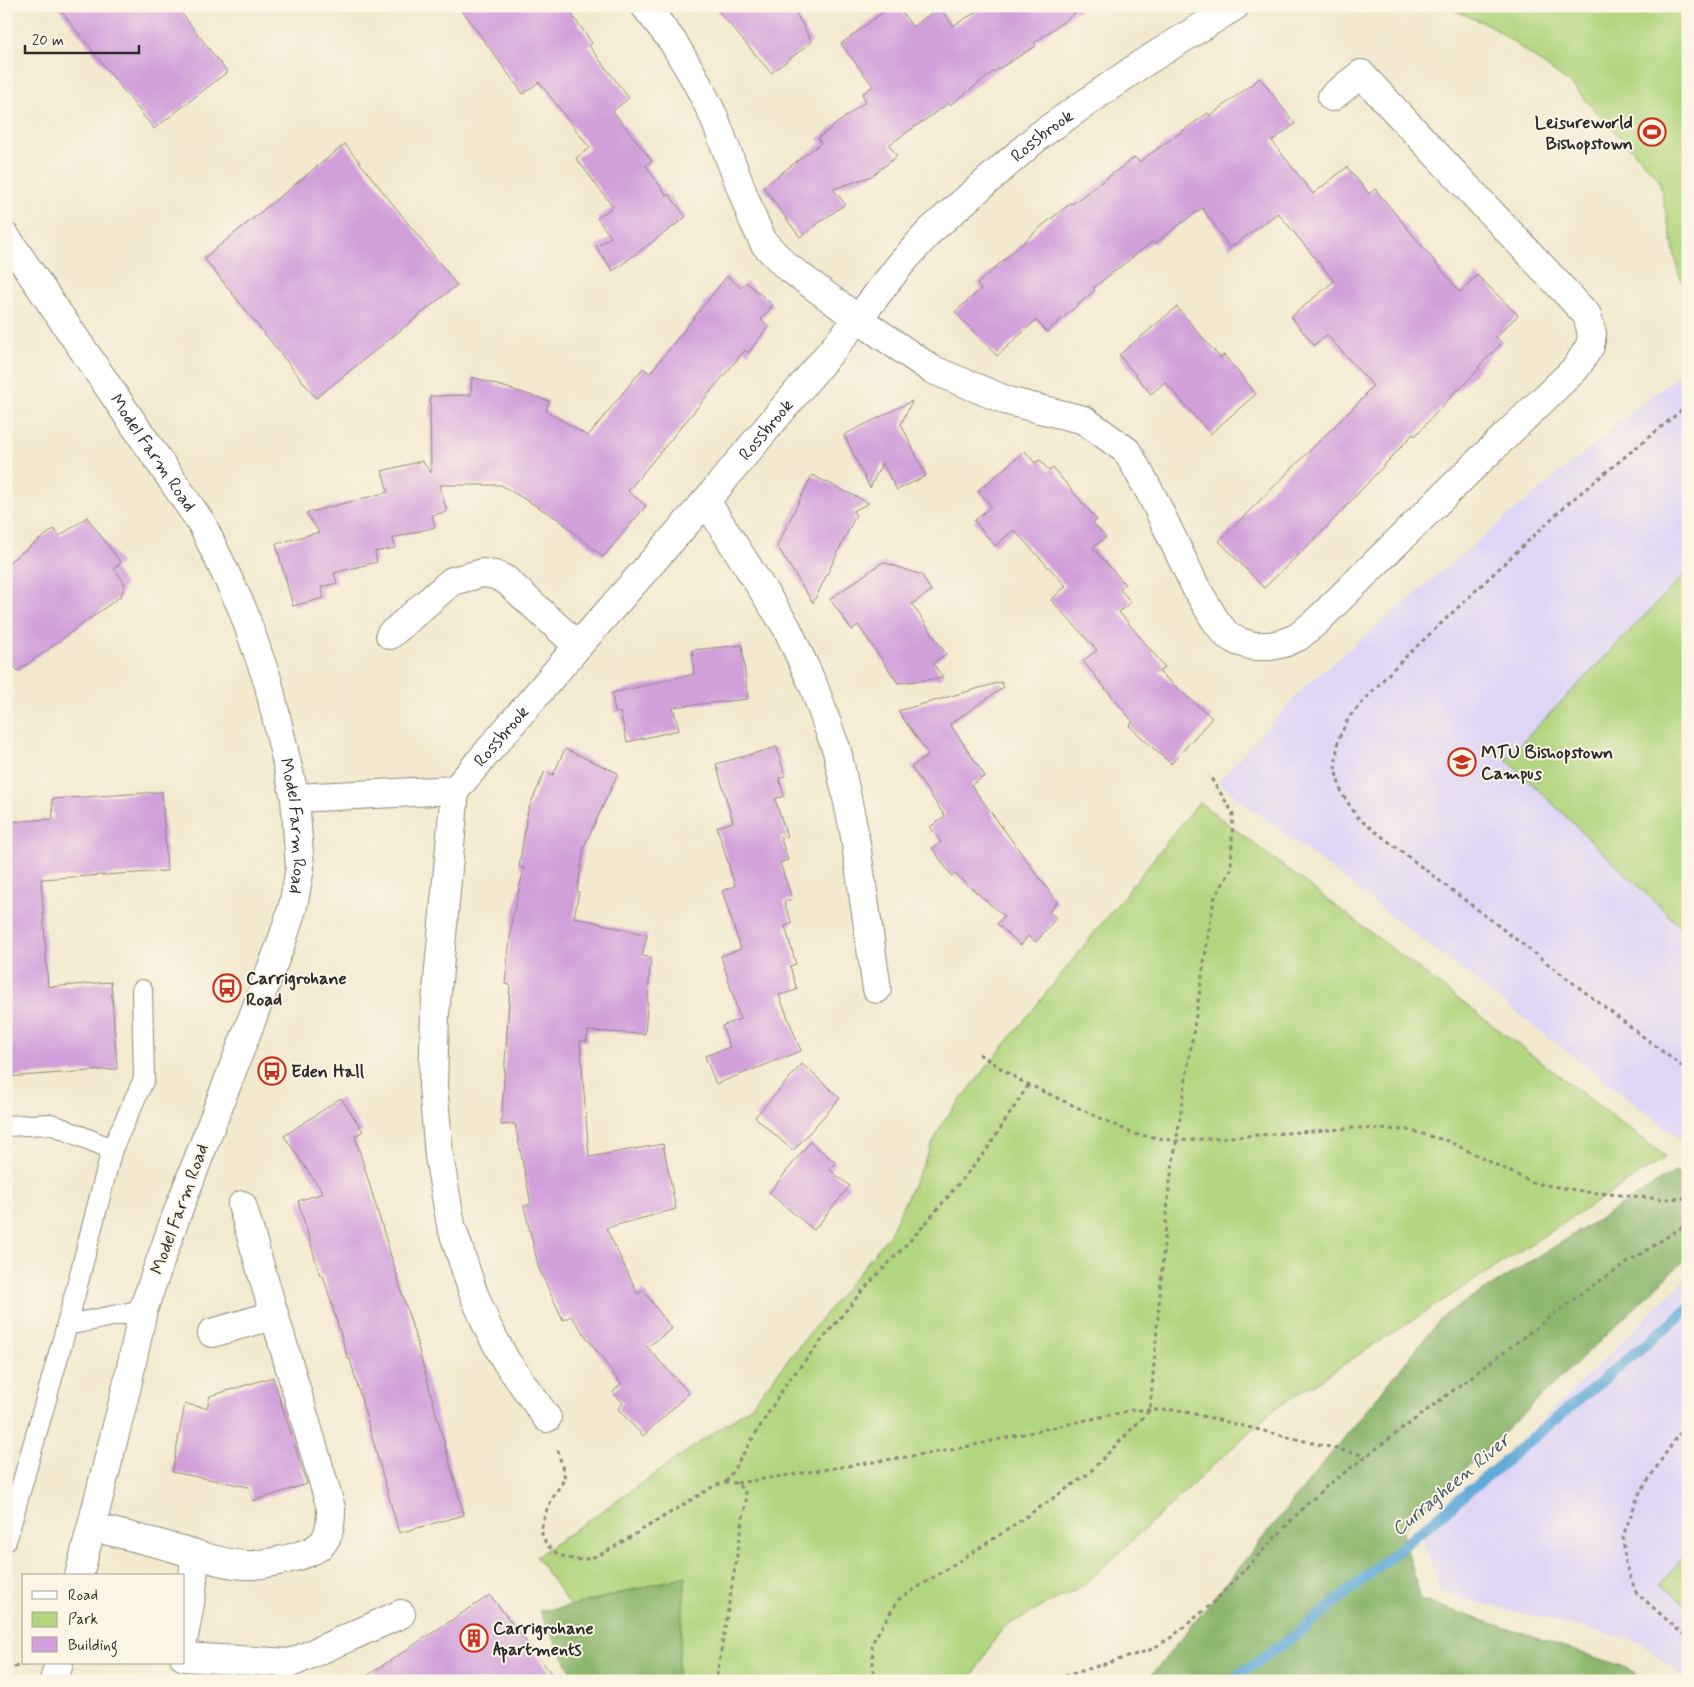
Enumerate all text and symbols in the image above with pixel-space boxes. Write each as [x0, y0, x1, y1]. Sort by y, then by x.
scale bar [25, 22, 139, 54]
text: 20 m [32, 31, 64, 51]
street label: Rossbrook [1006, 104, 1078, 168]
place label: Leisureworld Bishopstown [1535, 111, 1633, 156]
sports icon: Leisureworld Bishopstown [1637, 117, 1667, 147]
street label: Model Farm Road [104, 390, 201, 517]
street label: Rossbrook [734, 394, 799, 466]
street label: Rossbrook [469, 701, 535, 772]
place label: MTU Bishopstown Campus [1481, 741, 1613, 786]
school or university icon: MTU Bishopstown Campus [1447, 747, 1477, 777]
street label: Model Farm Road [273, 756, 311, 896]
place label: Carrigrohane Road [246, 967, 347, 1012]
bus stop icon: Carrigrohane Road [212, 973, 242, 1003]
bus stop icon: Eden Hall [257, 1056, 287, 1086]
place label: Eden Hall [291, 1060, 365, 1084]
street label: Model Farm Road [145, 1141, 215, 1278]
water label: Curragheen River [1387, 1426, 1518, 1542]
legend [22, 1574, 185, 1664]
text: Road [68, 1586, 98, 1606]
text: Park [68, 1610, 98, 1630]
place label: Carrigrohane Apartments [493, 1617, 594, 1663]
building icon: Carrigrohane Apartments [459, 1623, 489, 1653]
text: Building [68, 1636, 118, 1657]

